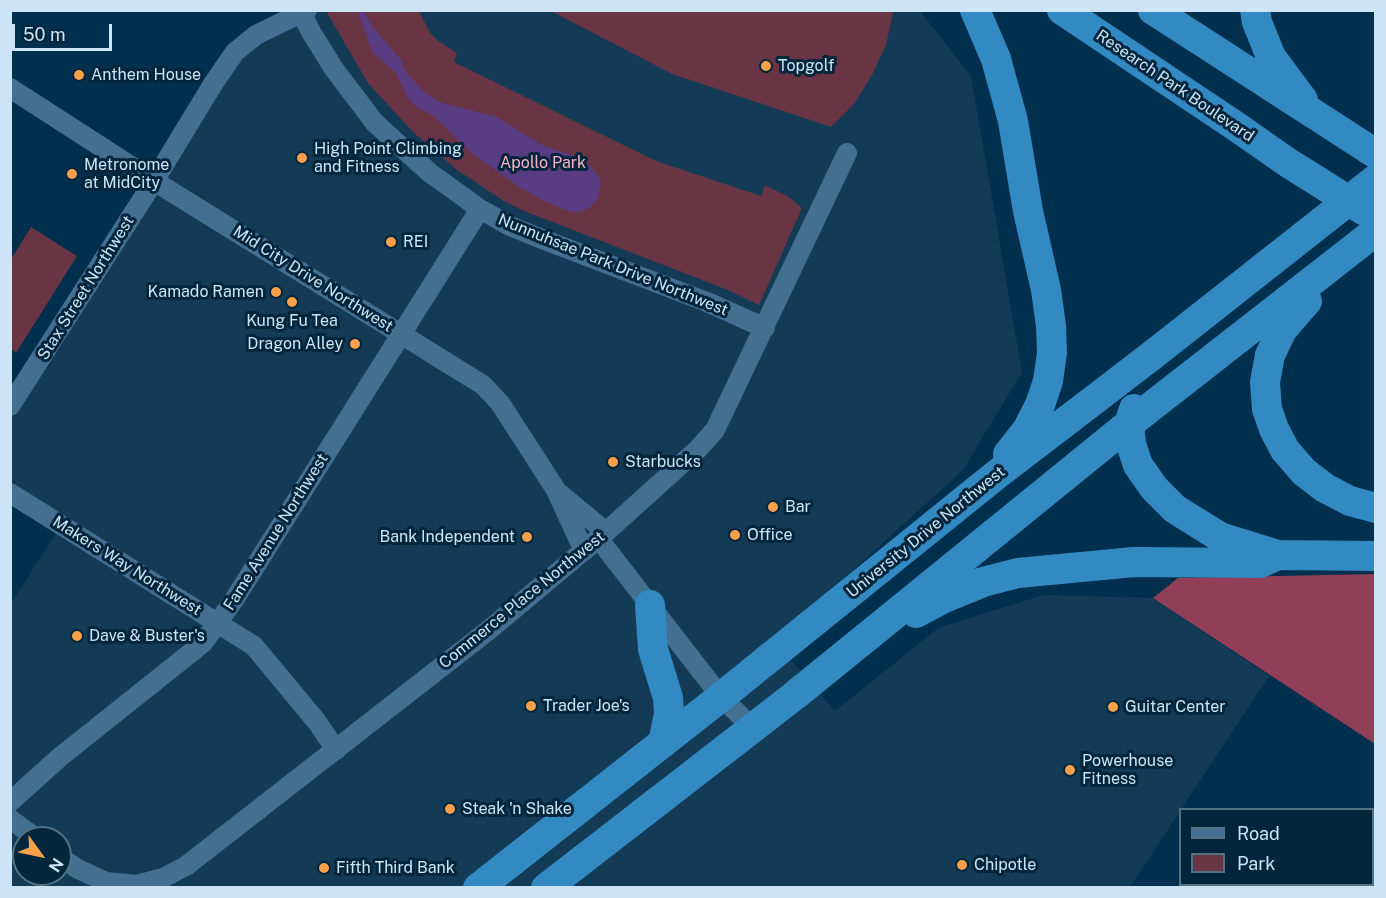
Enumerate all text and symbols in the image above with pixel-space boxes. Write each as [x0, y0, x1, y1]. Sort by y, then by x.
scale bar [15, 12, 116, 50]
text: 50 m [23, 24, 66, 45]
street label: Research Park Boulevard [1092, 26, 1258, 146]
place label: Topgolf [778, 56, 834, 76]
marker: Topgolf [759, 59, 773, 73]
place label: Anthem House [91, 65, 201, 85]
marker: Anthem House [72, 68, 86, 82]
place label: High Point Climbing and Fitness [314, 139, 462, 177]
marker: High Point Climbing and Fitness [295, 151, 309, 165]
park label: Apollo Park [500, 153, 586, 173]
place label: Metronome at MidCity [84, 155, 169, 193]
marker: Metronome at MidCity [65, 167, 79, 181]
street label: Nunnuhsae Park Drive Northwest [495, 210, 731, 320]
street label: Stax Street Northwest [34, 212, 138, 364]
street label: Mid City Drive Northwest [229, 222, 397, 336]
place label: REI [403, 232, 428, 252]
marker: REI [384, 235, 398, 249]
place label: Kamado Ramen [148, 282, 264, 302]
marker: Kamado Ramen [269, 285, 283, 299]
marker: Kung Fu Tea [285, 295, 299, 309]
place label: Kung Fu Tea [246, 311, 338, 331]
place label: Dragon Alley [247, 334, 343, 354]
marker: Dragon Alley [348, 337, 362, 351]
street label: Fame Avenue Northwest [220, 450, 332, 614]
place label: Starbucks [625, 452, 701, 472]
marker: Starbucks [606, 455, 620, 469]
street label: University Drive Northwest [843, 462, 1009, 602]
place label: Bar [785, 497, 811, 517]
marker: Bar [766, 500, 780, 514]
street label: Makers Way Northwest [49, 512, 205, 620]
place label: Office [747, 525, 793, 545]
place label: Bank Independent [379, 527, 515, 547]
street label: Commerce Place Northwest [435, 527, 609, 673]
marker: Office [728, 528, 742, 542]
marker: Bank Independent [520, 530, 534, 544]
place label: Dave & Buster's [89, 626, 205, 646]
marker: Dave & Buster's [70, 629, 84, 643]
place label: Trader Joe's [543, 696, 630, 716]
place label: Guitar Center [1125, 697, 1226, 717]
marker: Trader Joe's [524, 699, 538, 713]
marker: Guitar Center [1106, 700, 1120, 714]
place label: Powerhouse Fitness [1082, 751, 1173, 789]
marker: Powerhouse Fitness [1063, 763, 1077, 777]
place label: Steak 'n Shake [462, 799, 572, 819]
marker: Steak 'n Shake [443, 802, 457, 816]
legend [1179, 808, 1374, 886]
text: Road [1237, 823, 1280, 844]
north arrow [12, 826, 72, 886]
text: Park [1237, 853, 1275, 874]
text: N [44, 855, 67, 875]
place label: Chipotle [974, 855, 1036, 875]
place label: Fifth Third Bank [336, 858, 455, 878]
marker: Chipotle [955, 858, 969, 872]
marker: Fifth Third Bank [317, 861, 331, 875]

